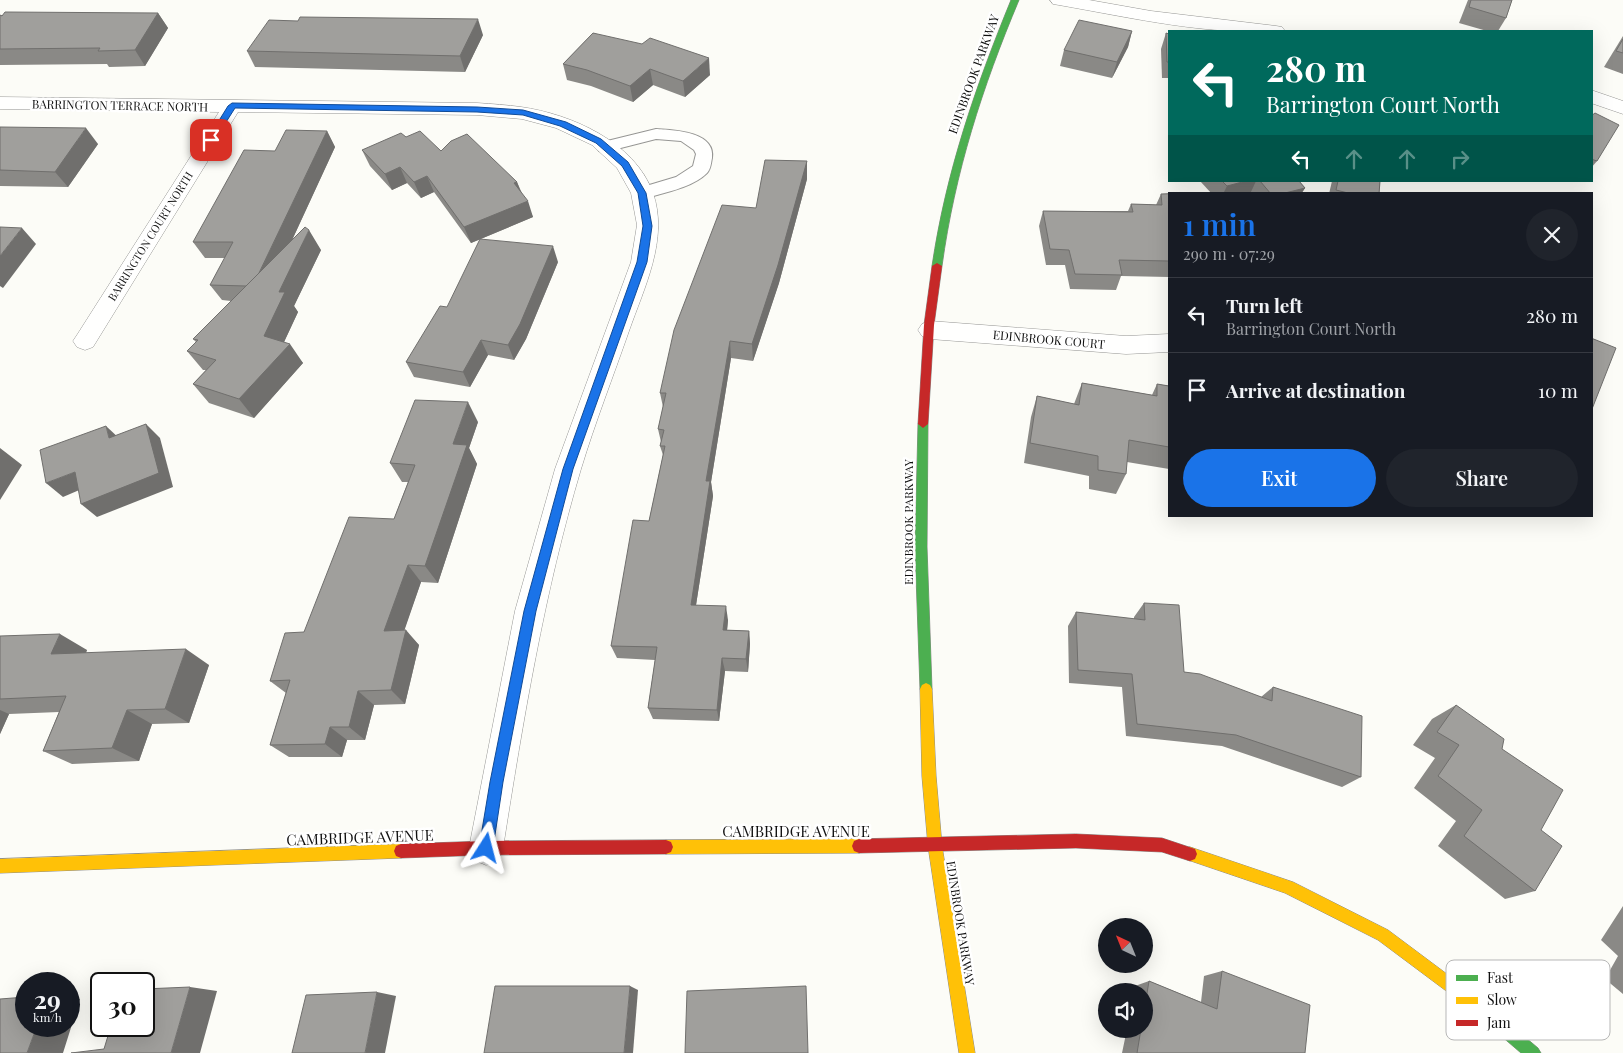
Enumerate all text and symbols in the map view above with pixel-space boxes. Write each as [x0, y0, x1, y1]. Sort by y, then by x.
street label: EDINBROOK PARKWAY [944, 11, 1002, 136]
text: 280 m [1266, 44, 1366, 91]
icon: left [1183, 50, 1248, 115]
text: Barrington Court North [1266, 89, 1500, 119]
street label: BARRINGTON TERRACE NORTH [32, 95, 208, 115]
pin [190, 119, 232, 161]
icon: arrive [197, 126, 225, 154]
icon: left [1287, 145, 1315, 173]
icon: ahead [1340, 145, 1368, 173]
icon: ahead [1393, 145, 1421, 173]
icon: right [1446, 145, 1474, 173]
street label: BARRINGTON COURT NORTH [104, 169, 196, 303]
text: 1 min [1183, 204, 1256, 244]
button: close [1526, 209, 1578, 261]
text: 290 m · 07:29 [1183, 243, 1275, 264]
text: Turn left [1226, 292, 1303, 318]
icon: left [1183, 301, 1211, 329]
text: 280 m [1526, 302, 1578, 328]
text: Barrington Court North [1226, 318, 1396, 339]
street label: EDINBROOK COURT [992, 326, 1106, 352]
icon: arrive [1183, 376, 1211, 404]
text: Arrive at destination [1226, 377, 1406, 403]
text: 10 m [1538, 377, 1578, 403]
button: Exit [1183, 449, 1376, 507]
button: Share [1386, 449, 1578, 507]
street label: EDINBROOK PARKWAY [900, 458, 916, 585]
position arrow [459, 821, 511, 873]
street label: CAMBRIDGE AVENUE [722, 821, 870, 841]
street label: CAMBRIDGE AVENUE [286, 824, 434, 850]
street label: EDINBROOK PARKWAY [943, 860, 979, 987]
north arrow [1098, 918, 1152, 972]
map controls [1098, 918, 1153, 1038]
legend [1446, 960, 1610, 1040]
text: Fast [1487, 968, 1514, 987]
speed limit sign: 30 [90, 972, 155, 1037]
text: 29 [34, 982, 61, 1015]
button: sound [1098, 983, 1153, 1038]
text: Slow [1487, 990, 1517, 1009]
text: km/h [33, 1009, 62, 1025]
text: Jam [1486, 1013, 1511, 1032]

